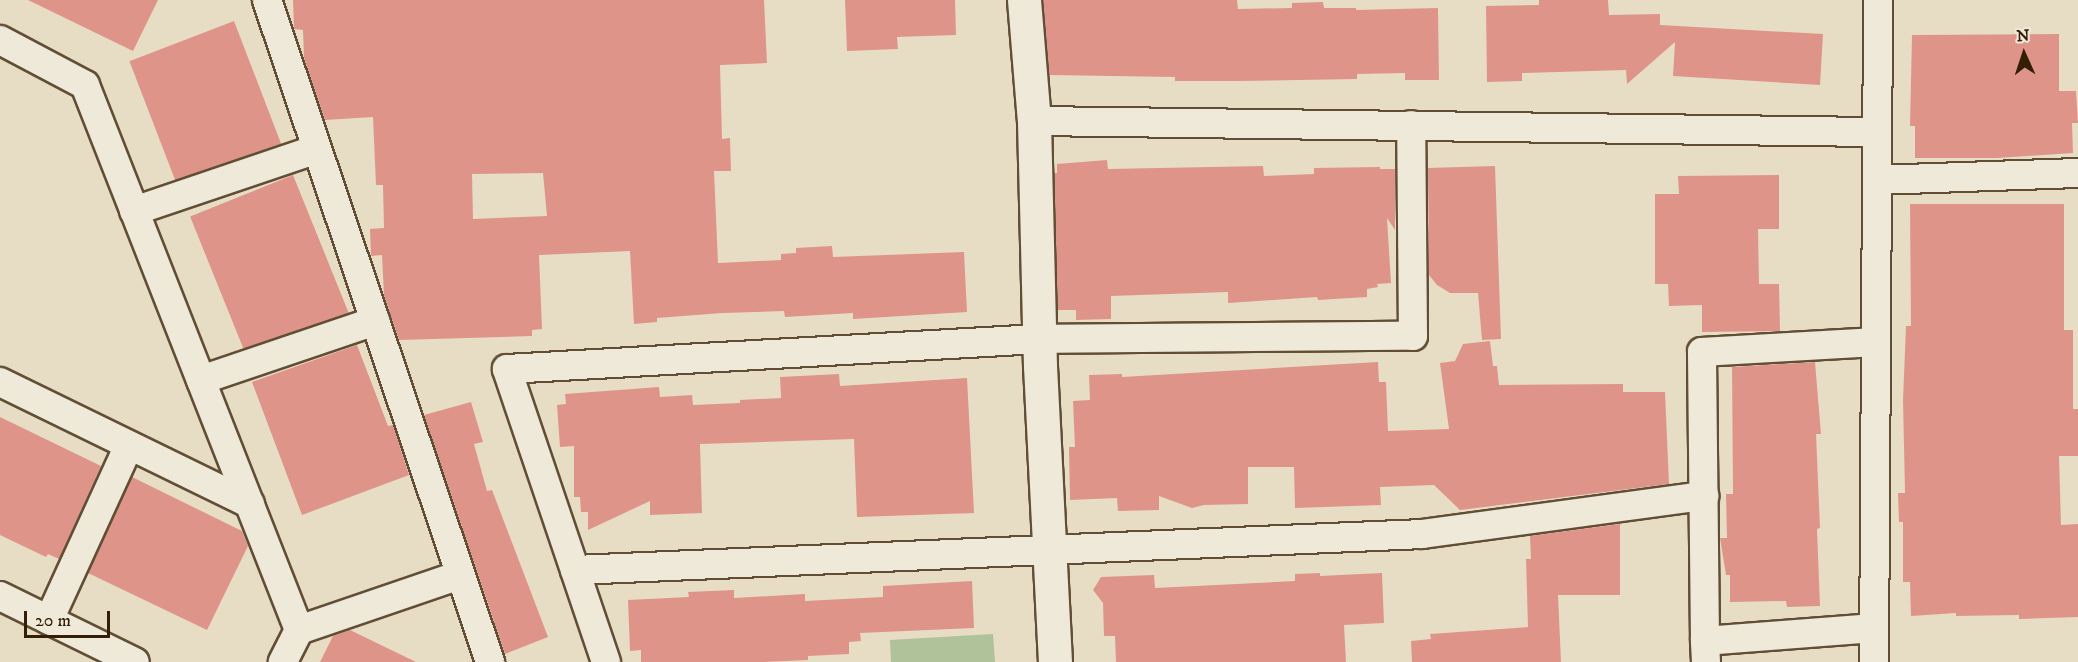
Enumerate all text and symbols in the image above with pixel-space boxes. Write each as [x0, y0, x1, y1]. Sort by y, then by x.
north arrow [1994, 24, 2054, 84]
text: N [2016, 26, 2030, 46]
scale bar [27, 599, 112, 637]
text: 20 m [35, 610, 71, 632]

